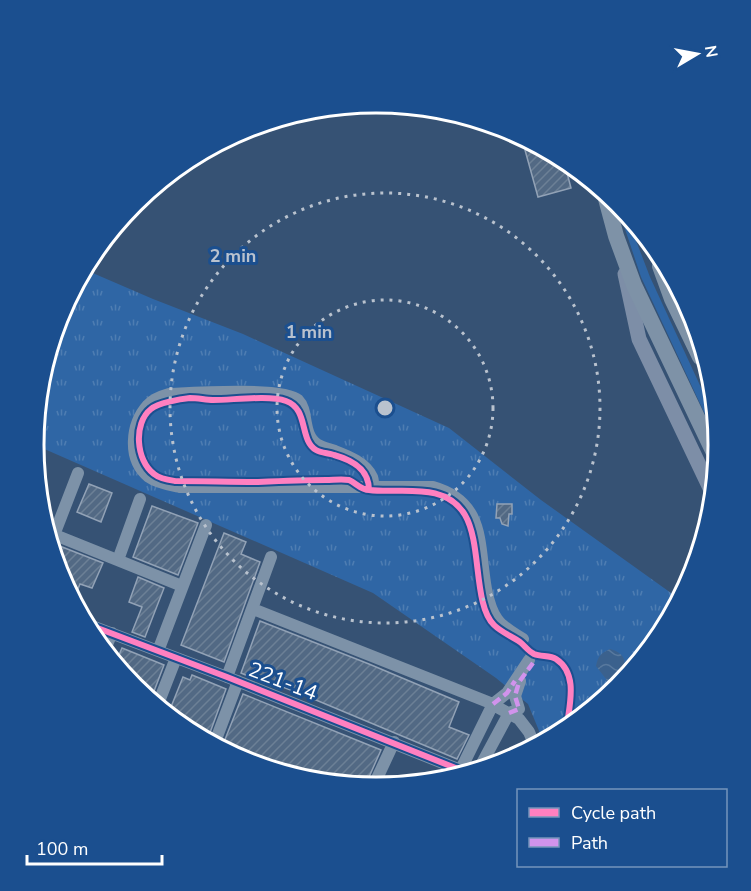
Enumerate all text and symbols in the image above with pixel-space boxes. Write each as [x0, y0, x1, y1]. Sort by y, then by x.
north arrow [667, 24, 727, 84]
text: N [699, 44, 723, 59]
text: 2 min [210, 244, 256, 268]
text: 1 min [286, 320, 332, 344]
centre of rings [375, 398, 395, 418]
street label: 221-14 [244, 655, 322, 707]
legend [517, 789, 727, 867]
text: Cycle path [571, 801, 656, 825]
scale bar [27, 828, 162, 866]
text: Path [571, 831, 608, 855]
text: 100 m [36, 837, 88, 861]

